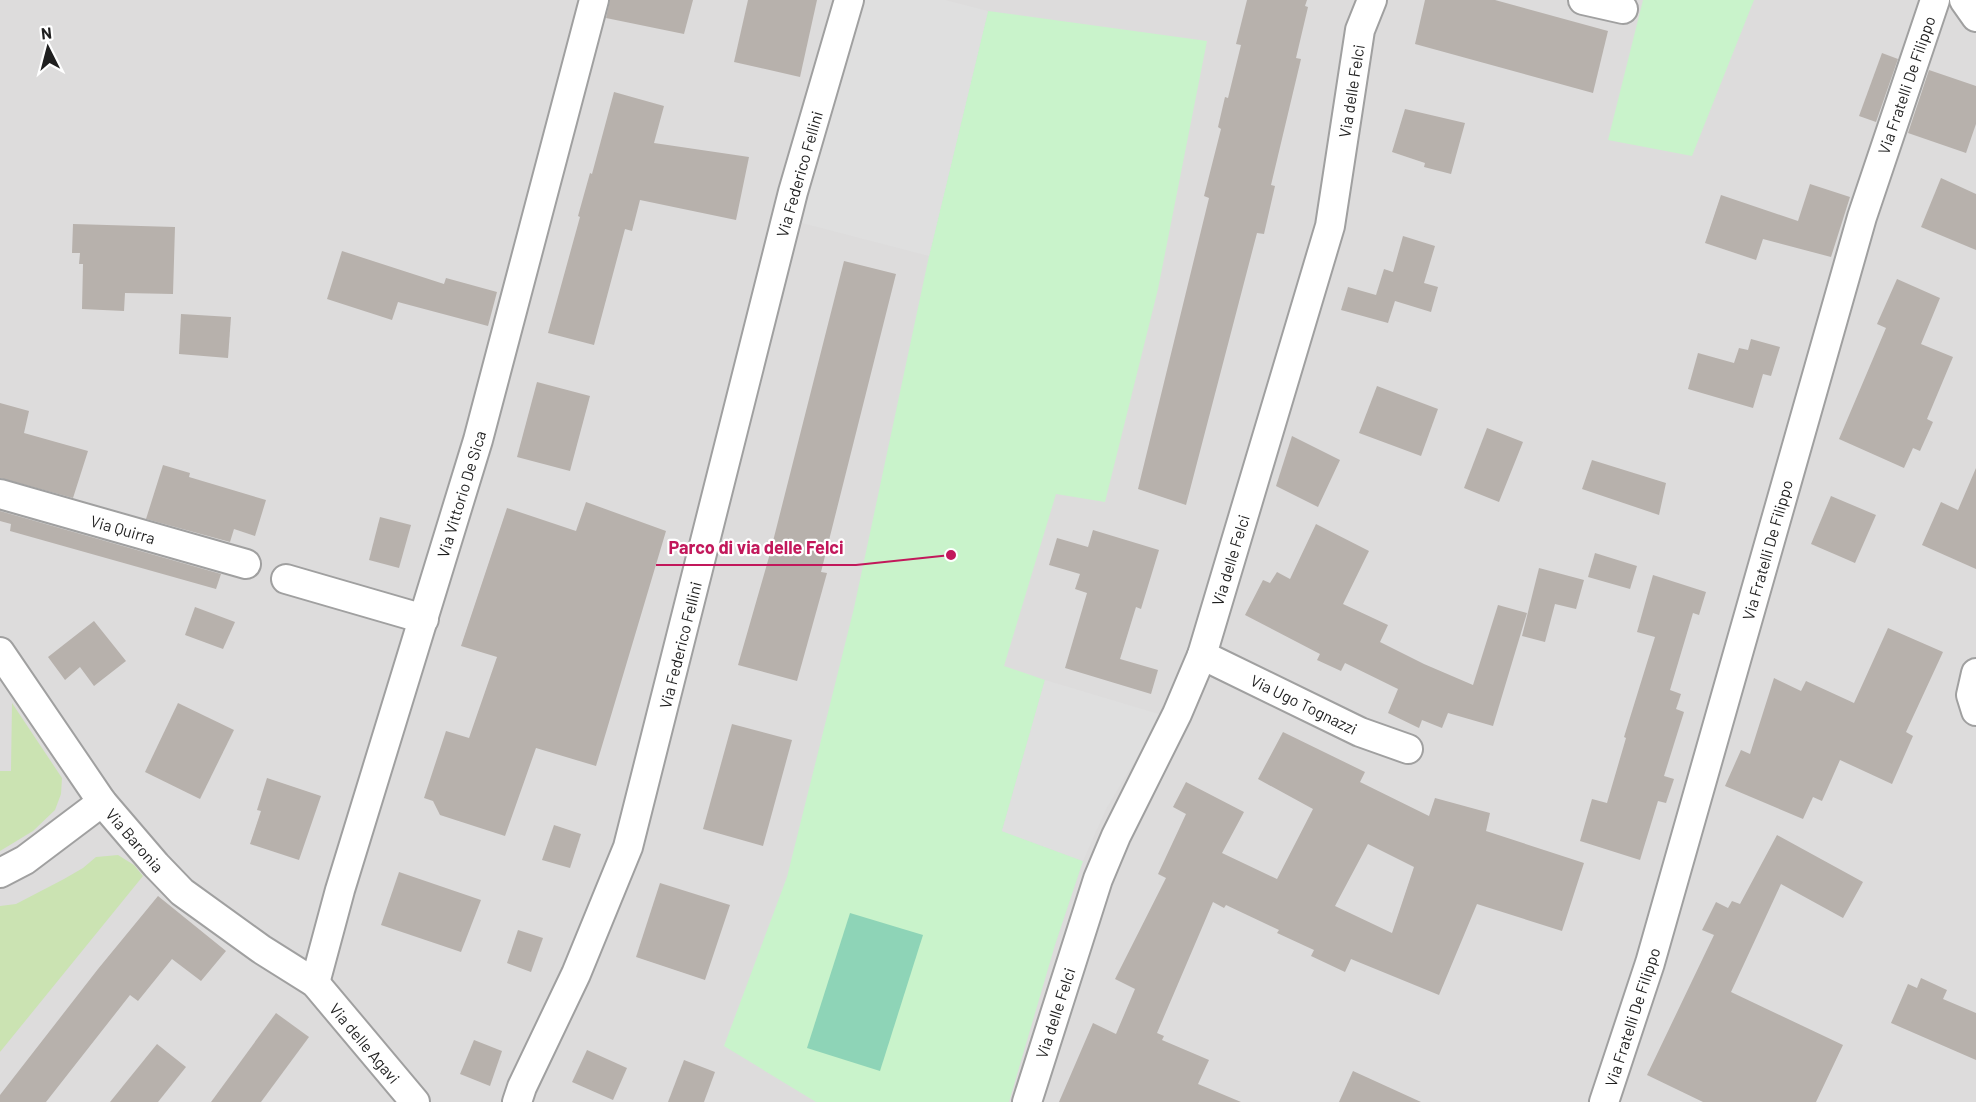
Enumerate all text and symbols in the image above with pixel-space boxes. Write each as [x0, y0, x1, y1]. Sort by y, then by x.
street label: Via Fratelli De Filippo [1873, 13, 1939, 157]
north arrow [18, 18, 78, 78]
text: N [40, 23, 53, 43]
street label: Via delle Felci [1334, 43, 1368, 139]
street label: Via Federico Fellini [772, 109, 826, 239]
street label: Via Vittorio De Sica [433, 428, 489, 560]
street label: Via Fratelli De Filippo [1738, 478, 1796, 622]
street label: Via Quirra [88, 511, 158, 547]
street label: Via delle Felci [1207, 512, 1253, 608]
callout: Parco di via delle Felci [656, 529, 856, 565]
text: Parco di via delle Felci [668, 536, 844, 558]
street label: Via Federico Fellini [655, 579, 705, 711]
street label: Via Ugo Tognazzi [1248, 670, 1360, 738]
street label: Via Baronia [102, 804, 168, 876]
street label: Via Fratelli De Filippo [1601, 945, 1663, 1089]
street label: Via delle Felci [1031, 965, 1079, 1061]
street label: Via delle Agavi [326, 999, 404, 1087]

